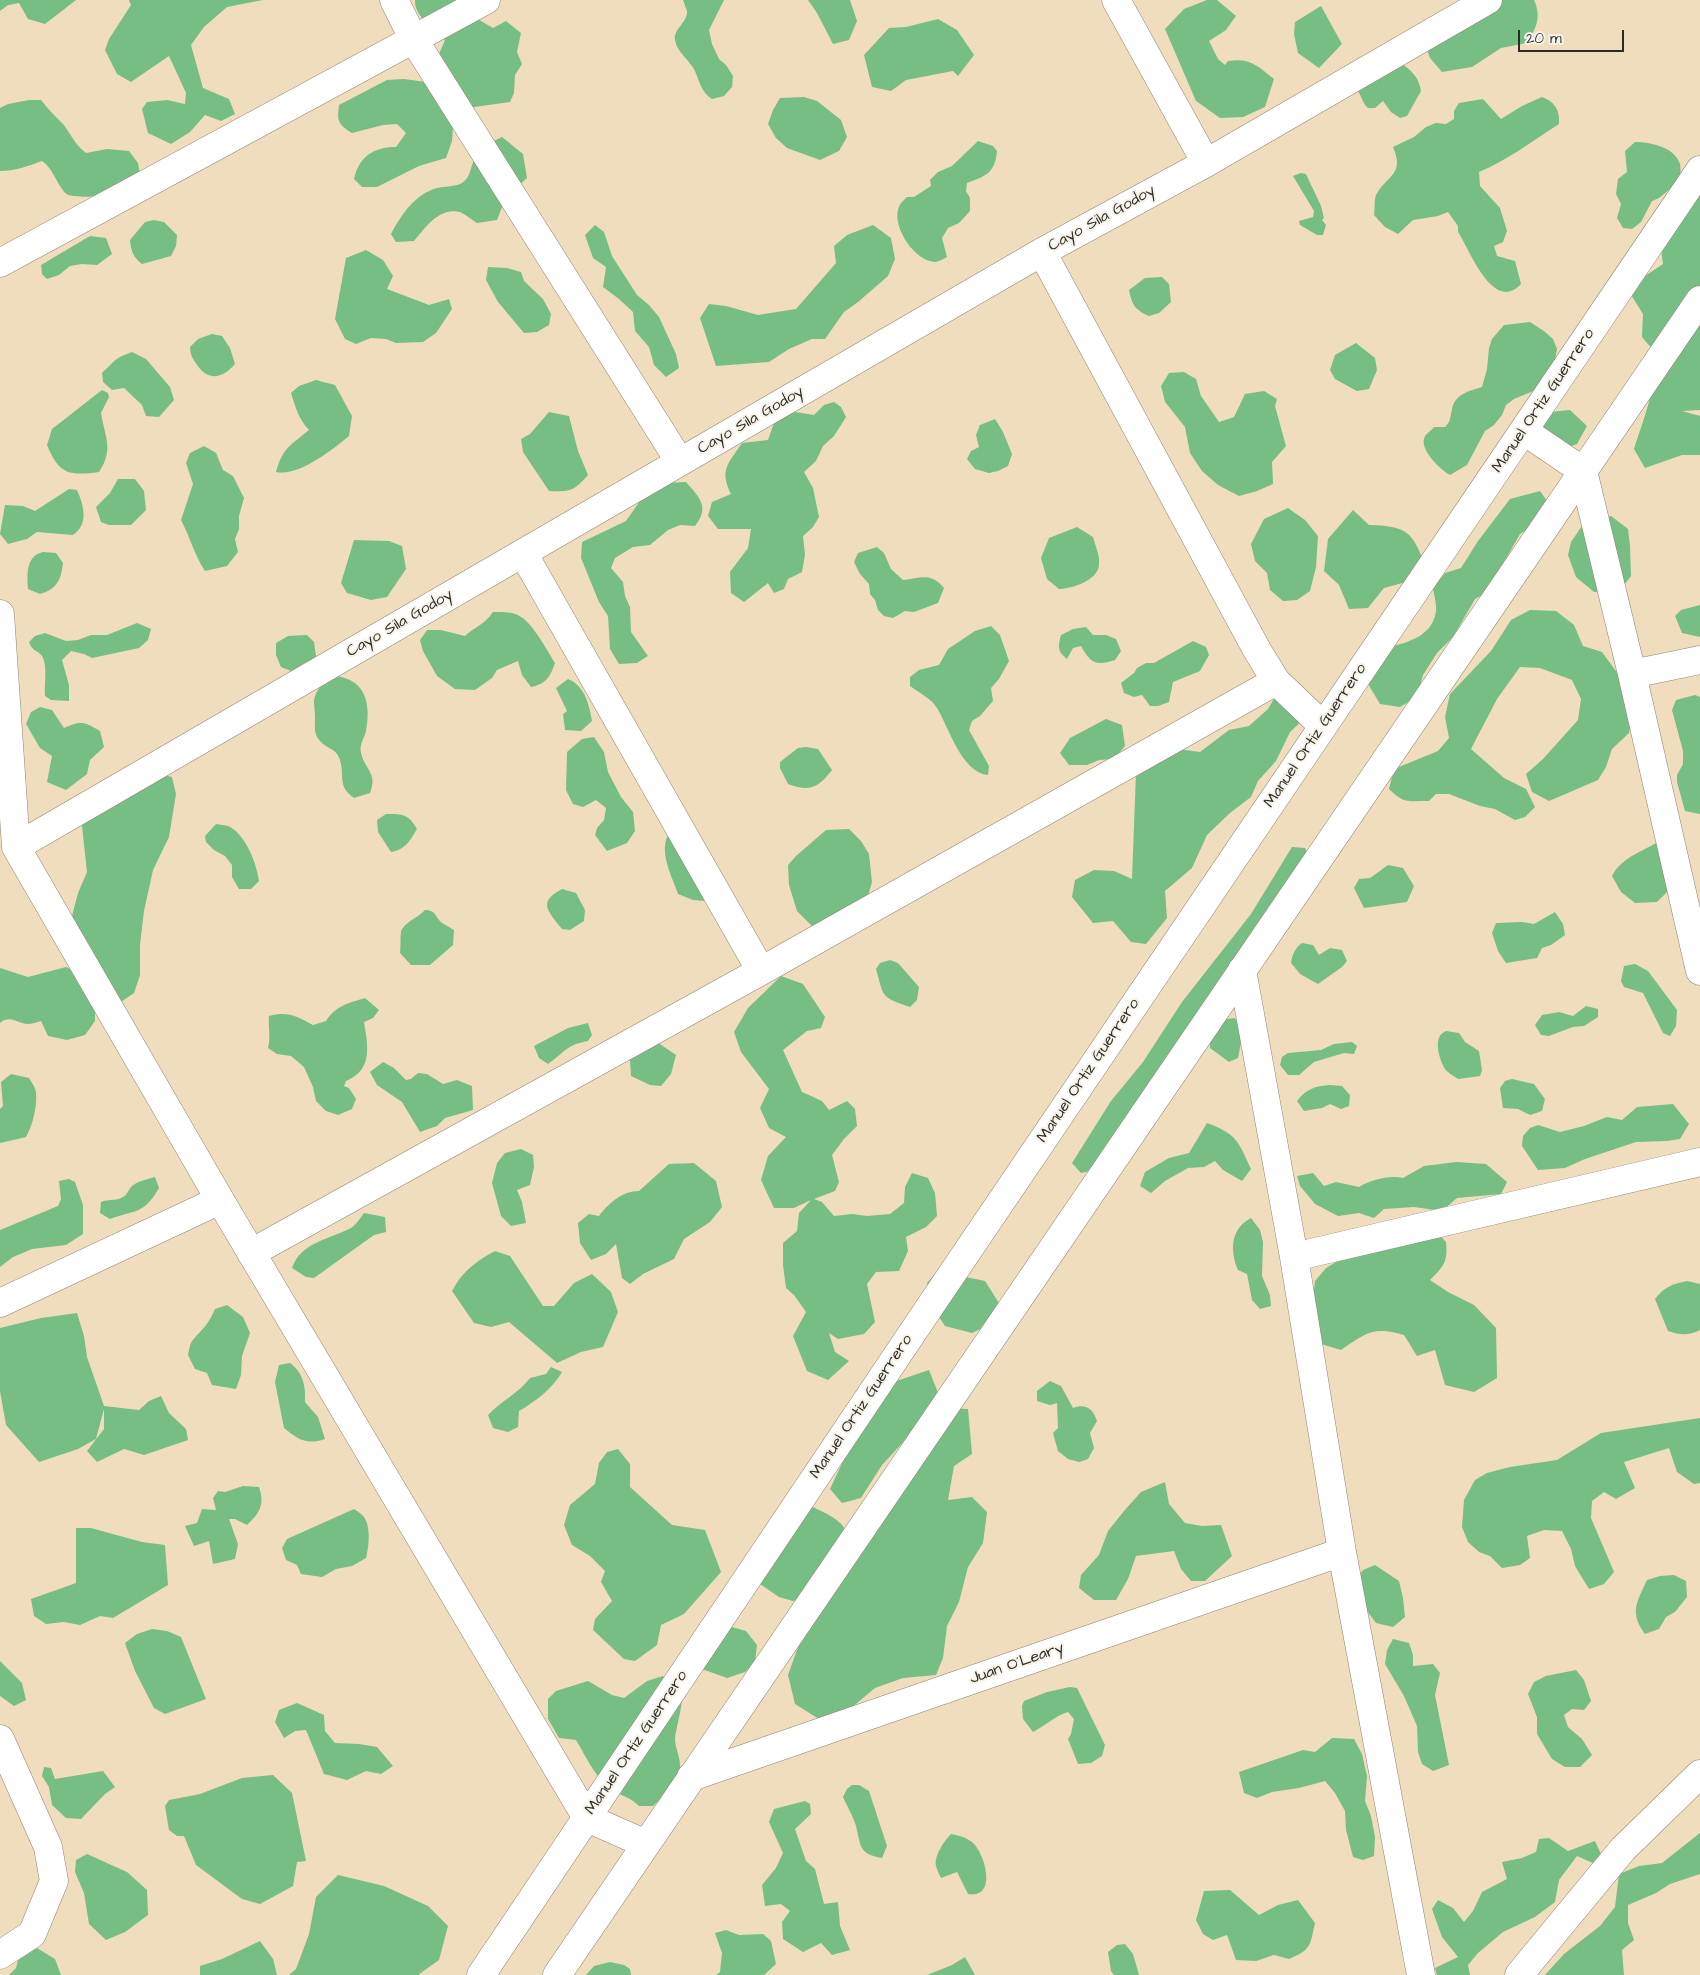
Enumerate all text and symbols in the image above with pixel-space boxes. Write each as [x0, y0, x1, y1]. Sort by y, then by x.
scale bar [1520, 20, 1626, 52]
text: 20 m [1526, 28, 1562, 49]
street label: Cayo Sila Godoy [1045, 182, 1159, 256]
street label: Manuel Ortiz Guerrero [1489, 325, 1599, 477]
street label: Cayo Sila Godoy [694, 383, 808, 459]
street label: Cayo Sila Godoy [343, 586, 457, 662]
street label: Manuel Ortiz Guerrero [1261, 660, 1371, 812]
street label: Manuel Ortiz Guerrero [1034, 995, 1144, 1147]
street label: Manuel Ortiz Guerrero [807, 1331, 917, 1483]
street label: Juan O´Leary [967, 1639, 1067, 1689]
street label: Manuel Ortiz Guerrero [582, 1667, 692, 1819]

